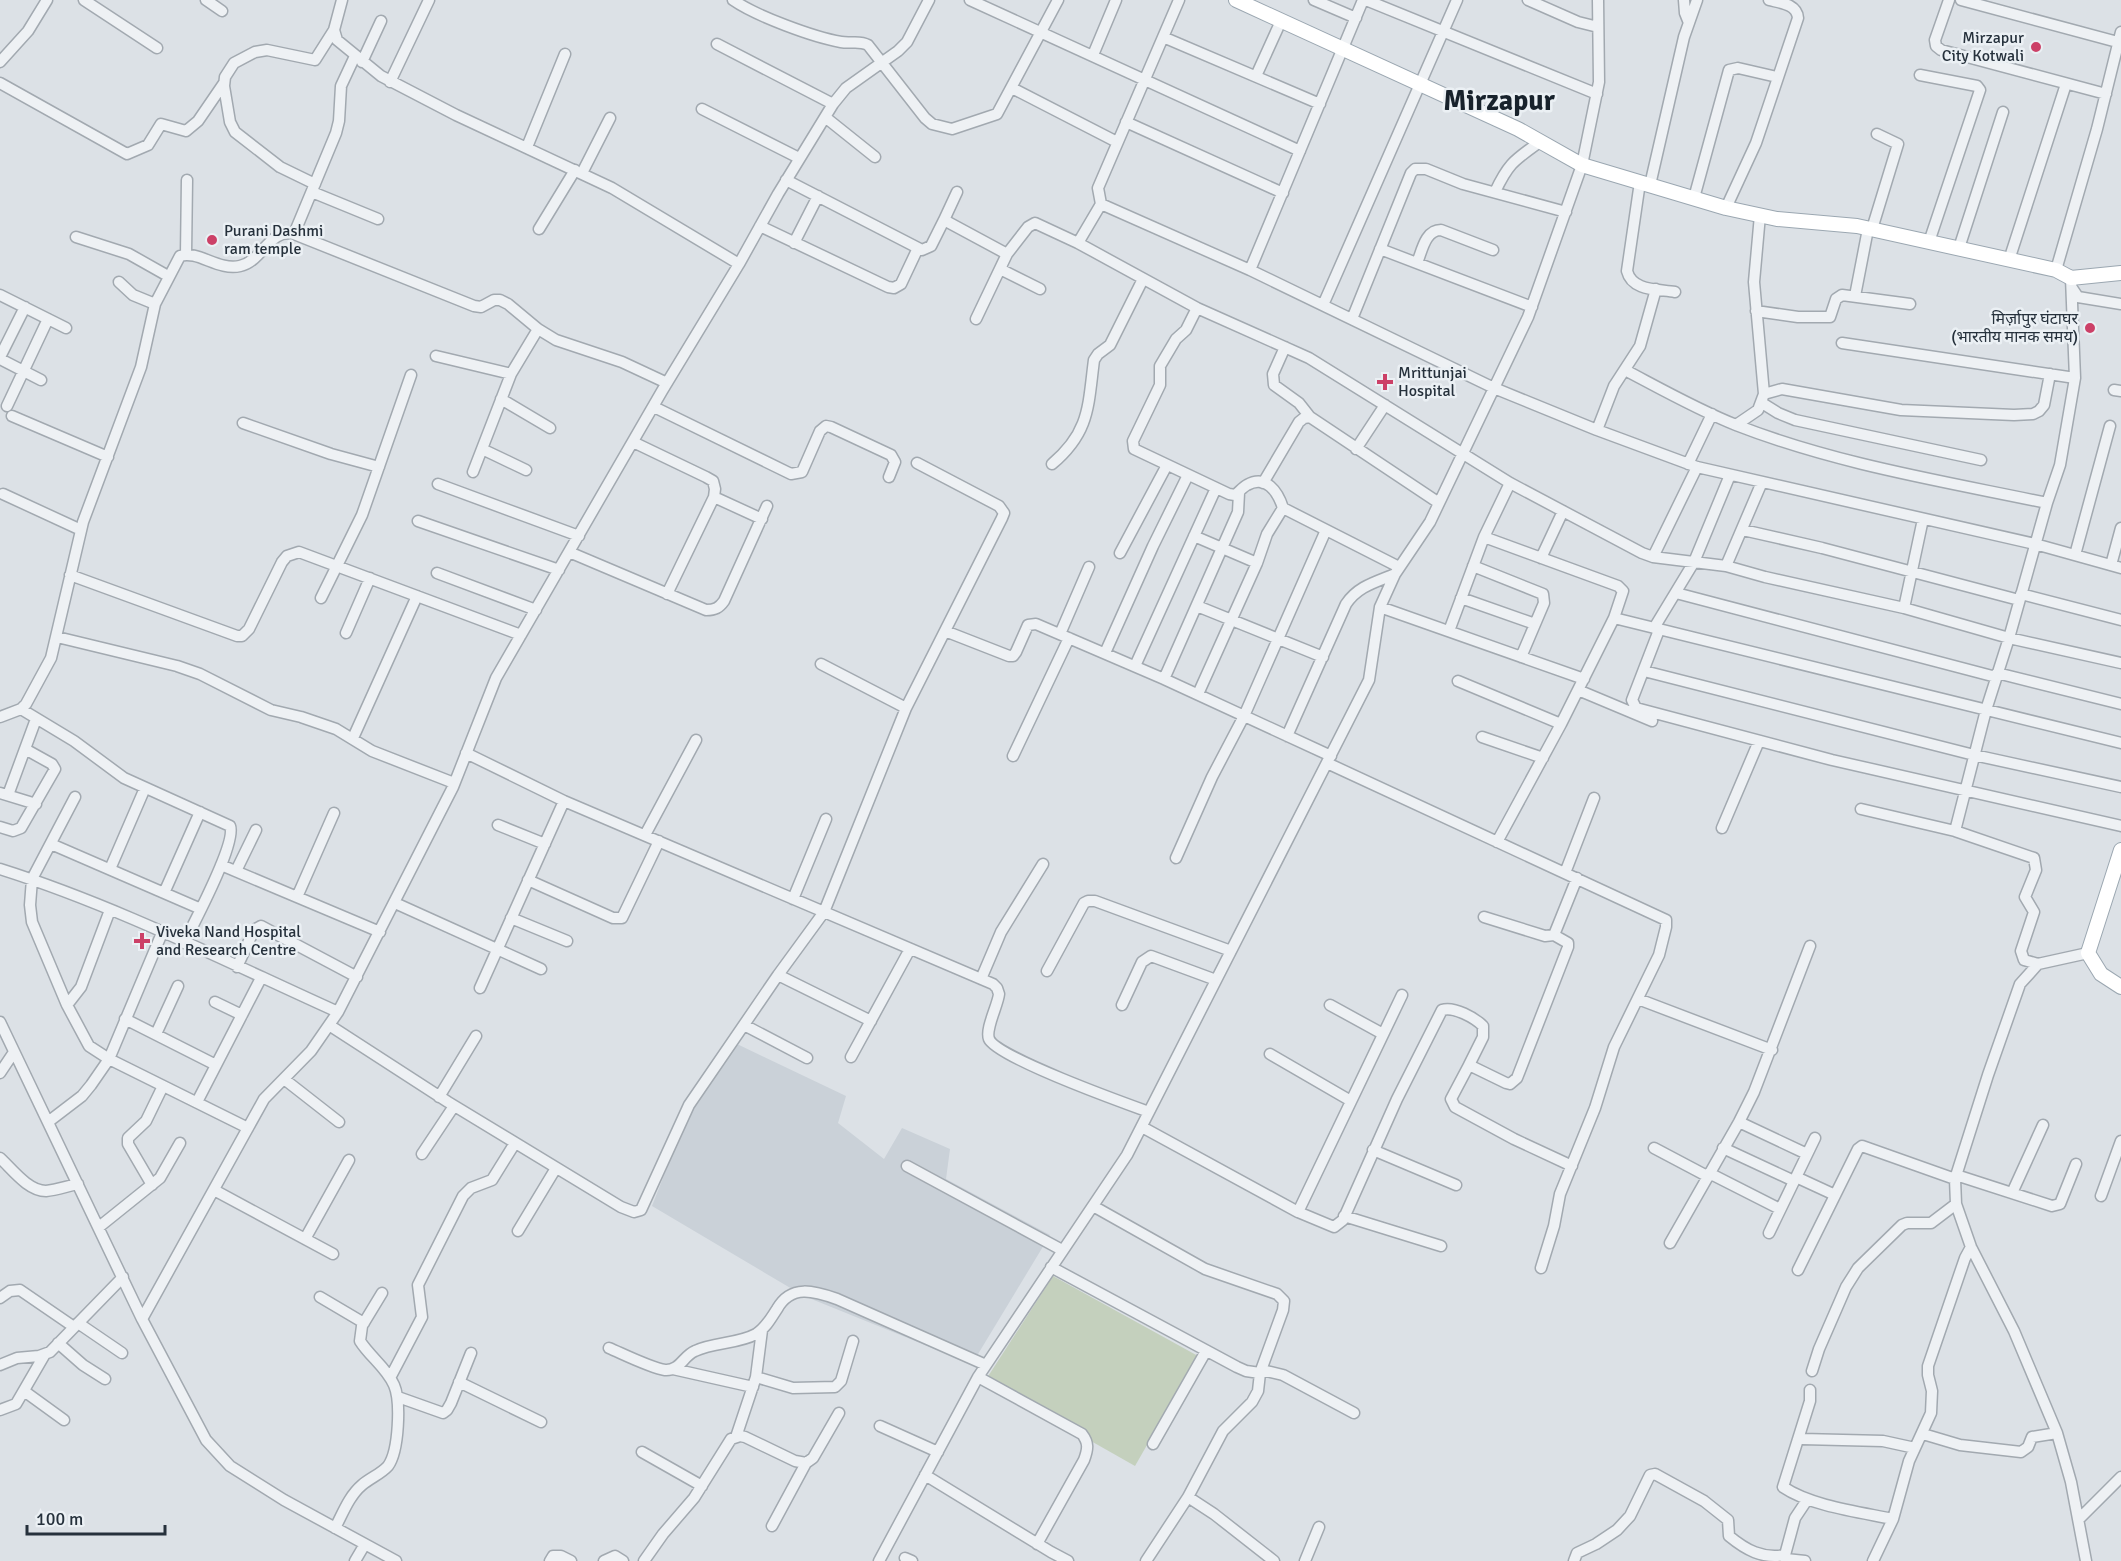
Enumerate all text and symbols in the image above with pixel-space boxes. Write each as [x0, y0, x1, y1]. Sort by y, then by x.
place label: Mirzapur City Kotwali [1942, 28, 2024, 66]
marker: Mirzapur City Kotwali [2029, 40, 2043, 54]
district label: Mirzapur [1443, 84, 1556, 118]
place label: Purani Dashmi ram temple [224, 221, 323, 259]
marker: Purani Dashmi ram temple [205, 233, 219, 247]
place label: मिर्ज़ापुर घंटाघर (भारतीय मानक समय) [1951, 309, 2078, 347]
marker: मिर्ज़ापुर घंटाघर (भारतीय मानक समय) [2083, 321, 2097, 335]
place label: Mrittunjai Hospital [1398, 363, 1467, 401]
marker: Mrittunjai Hospital [1376, 373, 1394, 391]
place label: Viveka Nand Hospital and Research Centre [156, 922, 301, 960]
marker: Viveka Nand Hospital and Research Centre [133, 932, 151, 950]
scale bar [27, 1498, 165, 1536]
text: 100 m [36, 1508, 83, 1530]

